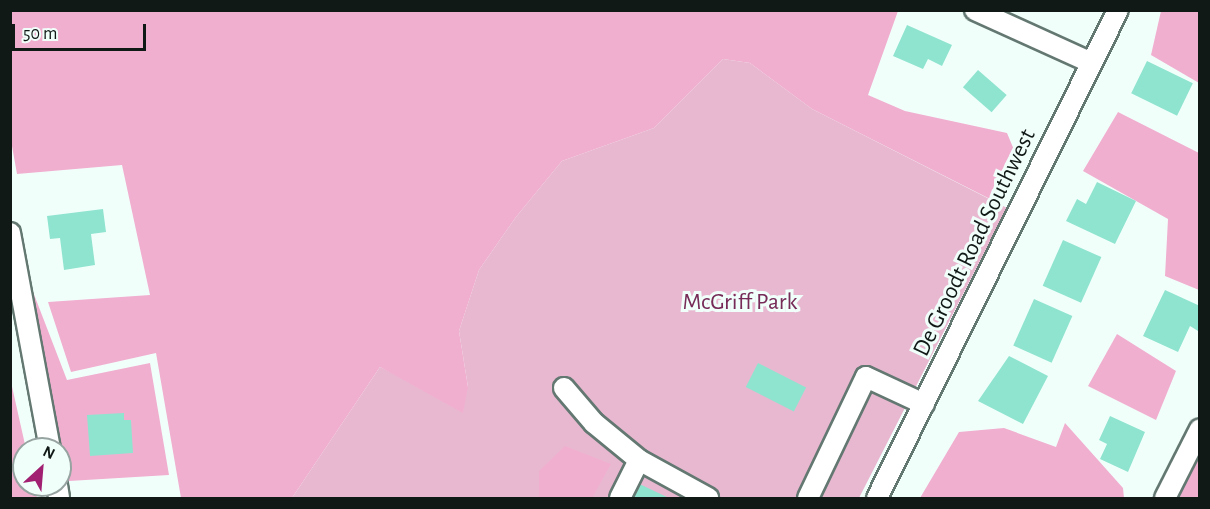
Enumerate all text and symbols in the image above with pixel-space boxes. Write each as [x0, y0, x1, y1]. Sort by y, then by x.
scale bar [15, 12, 148, 50]
text: 50 m [23, 25, 57, 43]
street label: De Groodt Road Southwest [907, 125, 1043, 361]
park label: McGriff Park [682, 289, 798, 317]
north arrow [12, 437, 72, 497]
text: N [41, 443, 58, 462]

